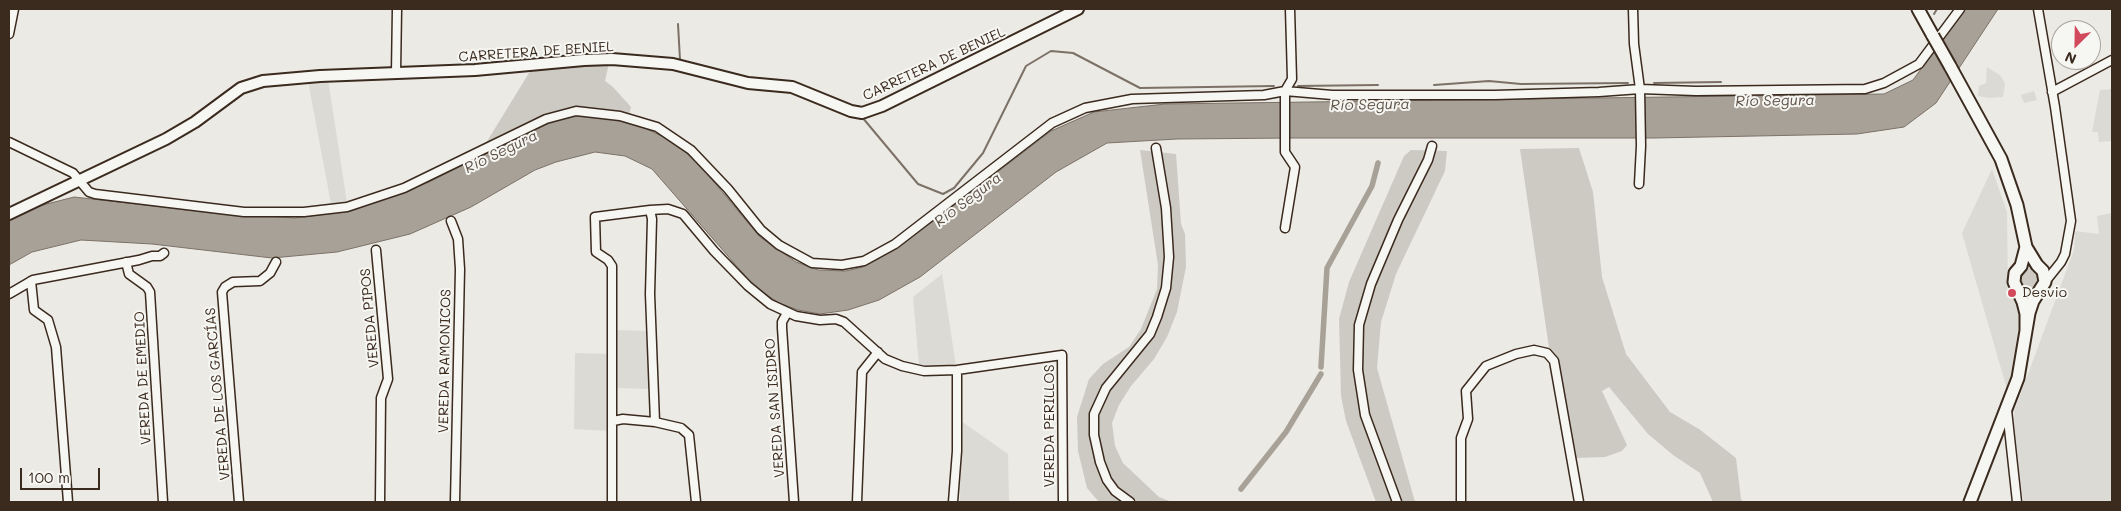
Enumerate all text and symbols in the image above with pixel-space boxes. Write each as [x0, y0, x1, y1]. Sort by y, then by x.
north arrow [2051, 20, 2101, 70]
street label: CARRETERA DE BENIEL [860, 24, 1008, 104]
street label: CARRETERA DE BENIEL [458, 38, 614, 66]
text: N [2062, 48, 2079, 69]
water label: Río Segura [1735, 91, 1815, 111]
water label: Río Segura [1330, 95, 1410, 115]
water label: Río Segura [461, 126, 541, 178]
water label: Río Segura [931, 169, 1005, 231]
street label: VEREDA PIPOS [357, 267, 383, 369]
place label: Desvio [2022, 285, 2067, 301]
marker: Desvio [2006, 287, 2018, 299]
street label: VEREDA RAMONICOS [435, 289, 455, 433]
street label: VEREDA DE LOS GARCÍAS [202, 307, 234, 481]
street label: VEREDA DE EMEDIO [131, 311, 155, 445]
street label: VEREDA SAN ISIDRO [762, 338, 788, 478]
street label: VEREDA PERILLOS [1042, 364, 1058, 488]
scale bar [22, 458, 102, 490]
text: 100 m [28, 467, 70, 487]

